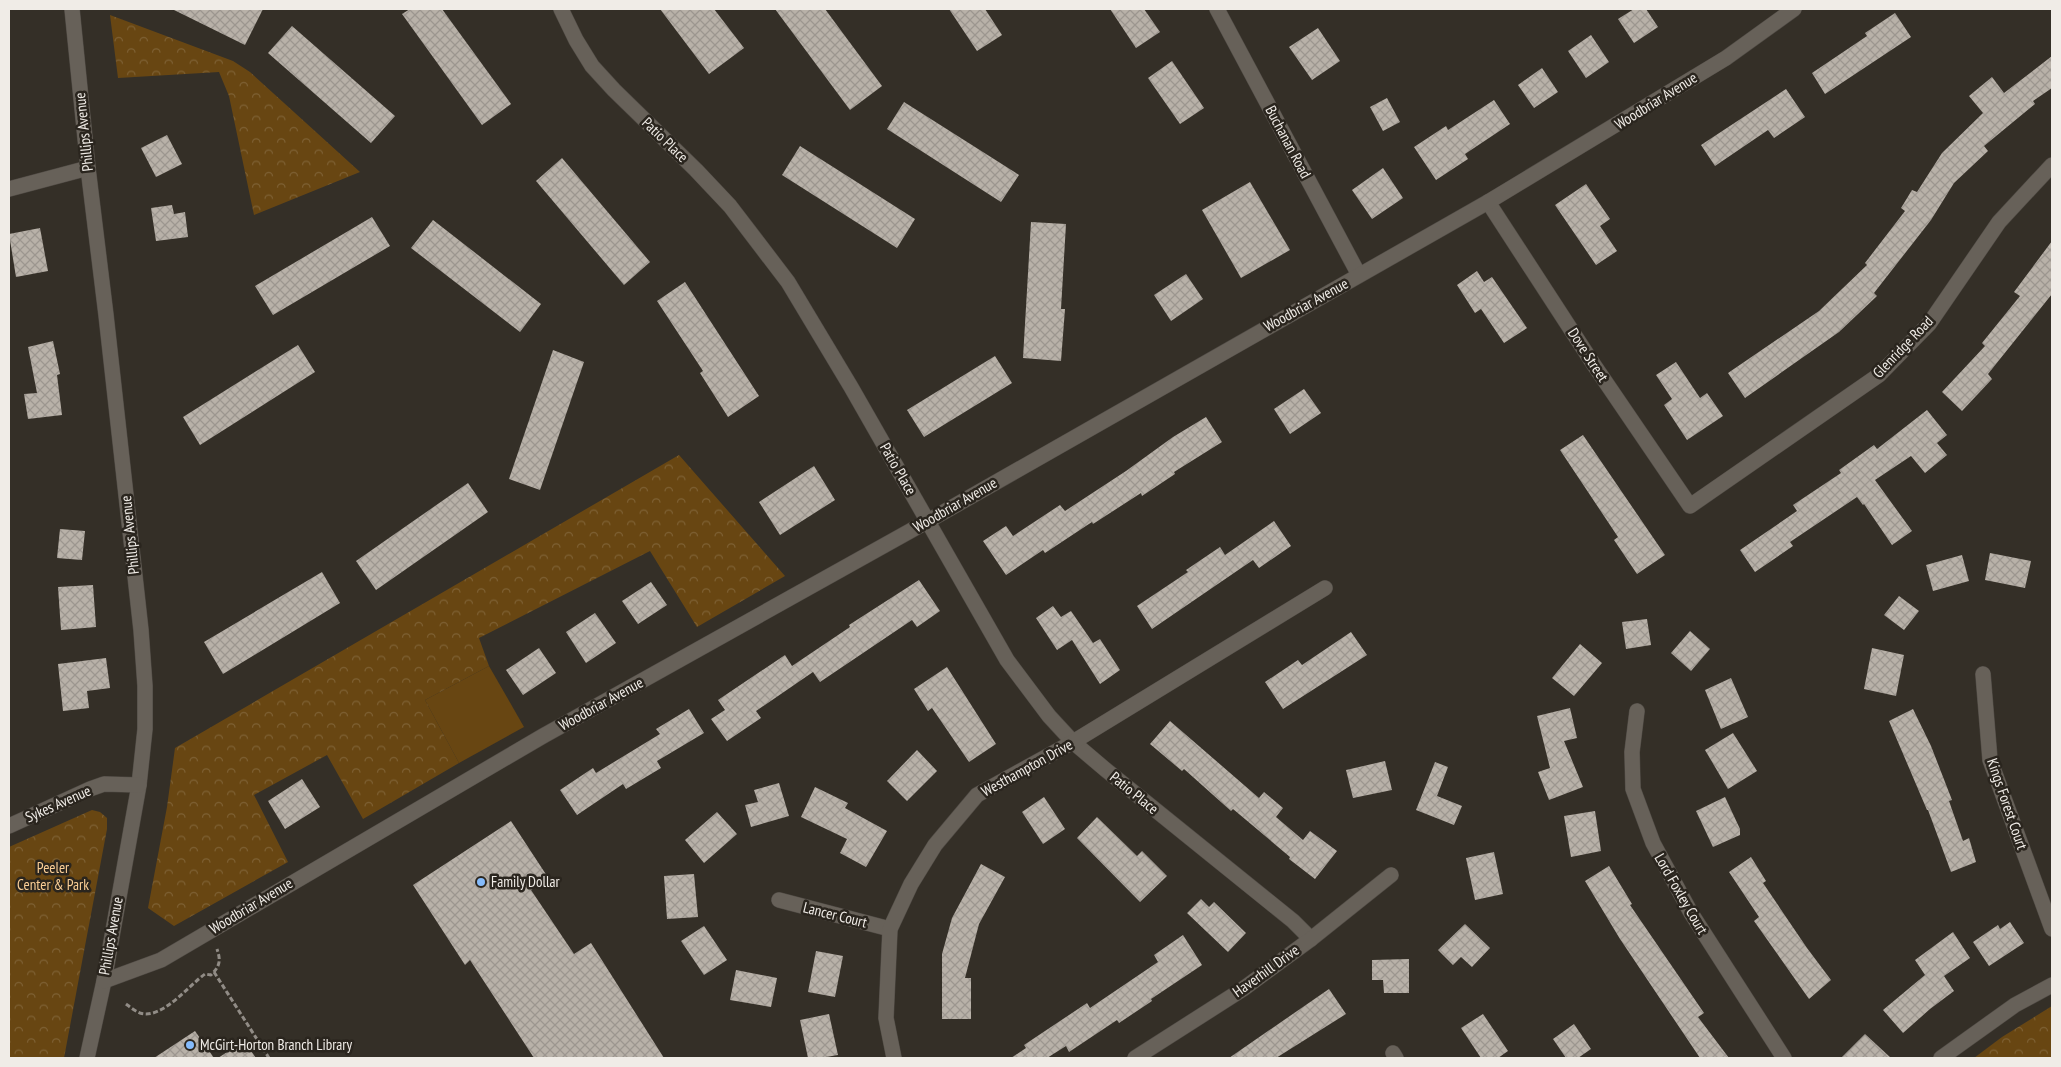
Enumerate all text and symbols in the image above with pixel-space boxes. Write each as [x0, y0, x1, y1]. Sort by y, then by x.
street label: Woodbriar Avenue [1611, 68, 1701, 133]
street label: Phillips Avenue [70, 92, 97, 172]
street label: Buchanan Road [1261, 102, 1315, 181]
street label: Patio Place [638, 113, 692, 166]
street label: Woodbriar Avenue [1260, 274, 1351, 336]
street label: Glenridge Road [1868, 312, 1937, 382]
street label: Dove Street [1564, 324, 1613, 385]
street label: Patio Place [876, 439, 921, 498]
street label: Woodbriar Avenue [909, 473, 1000, 536]
street label: Phillips Avenue [116, 495, 143, 575]
street label: Woodbriar Avenue [555, 673, 646, 735]
street label: Westhampton Drive [978, 735, 1076, 800]
street label: Kings Forest Court [1983, 756, 2032, 852]
street label: Patio Place [1106, 767, 1162, 818]
street label: Sykes Avenue [22, 781, 94, 826]
street label: Lord Foxley Court [1651, 850, 1712, 938]
park label: Peeler Center & Park [17, 858, 89, 894]
place label: Family Dollar [491, 872, 560, 891]
street label: Woodbriar Avenue [206, 873, 296, 938]
marker: Family Dollar [475, 876, 487, 888]
street label: Phillips Avenue [94, 895, 127, 977]
street label: Lancer Court [801, 897, 869, 932]
street label: Haverhill Drive [1229, 940, 1303, 1001]
place label: McGirt-Horton Branch Library [200, 1035, 352, 1054]
marker: McGirt-Horton Branch Library [184, 1039, 196, 1051]

